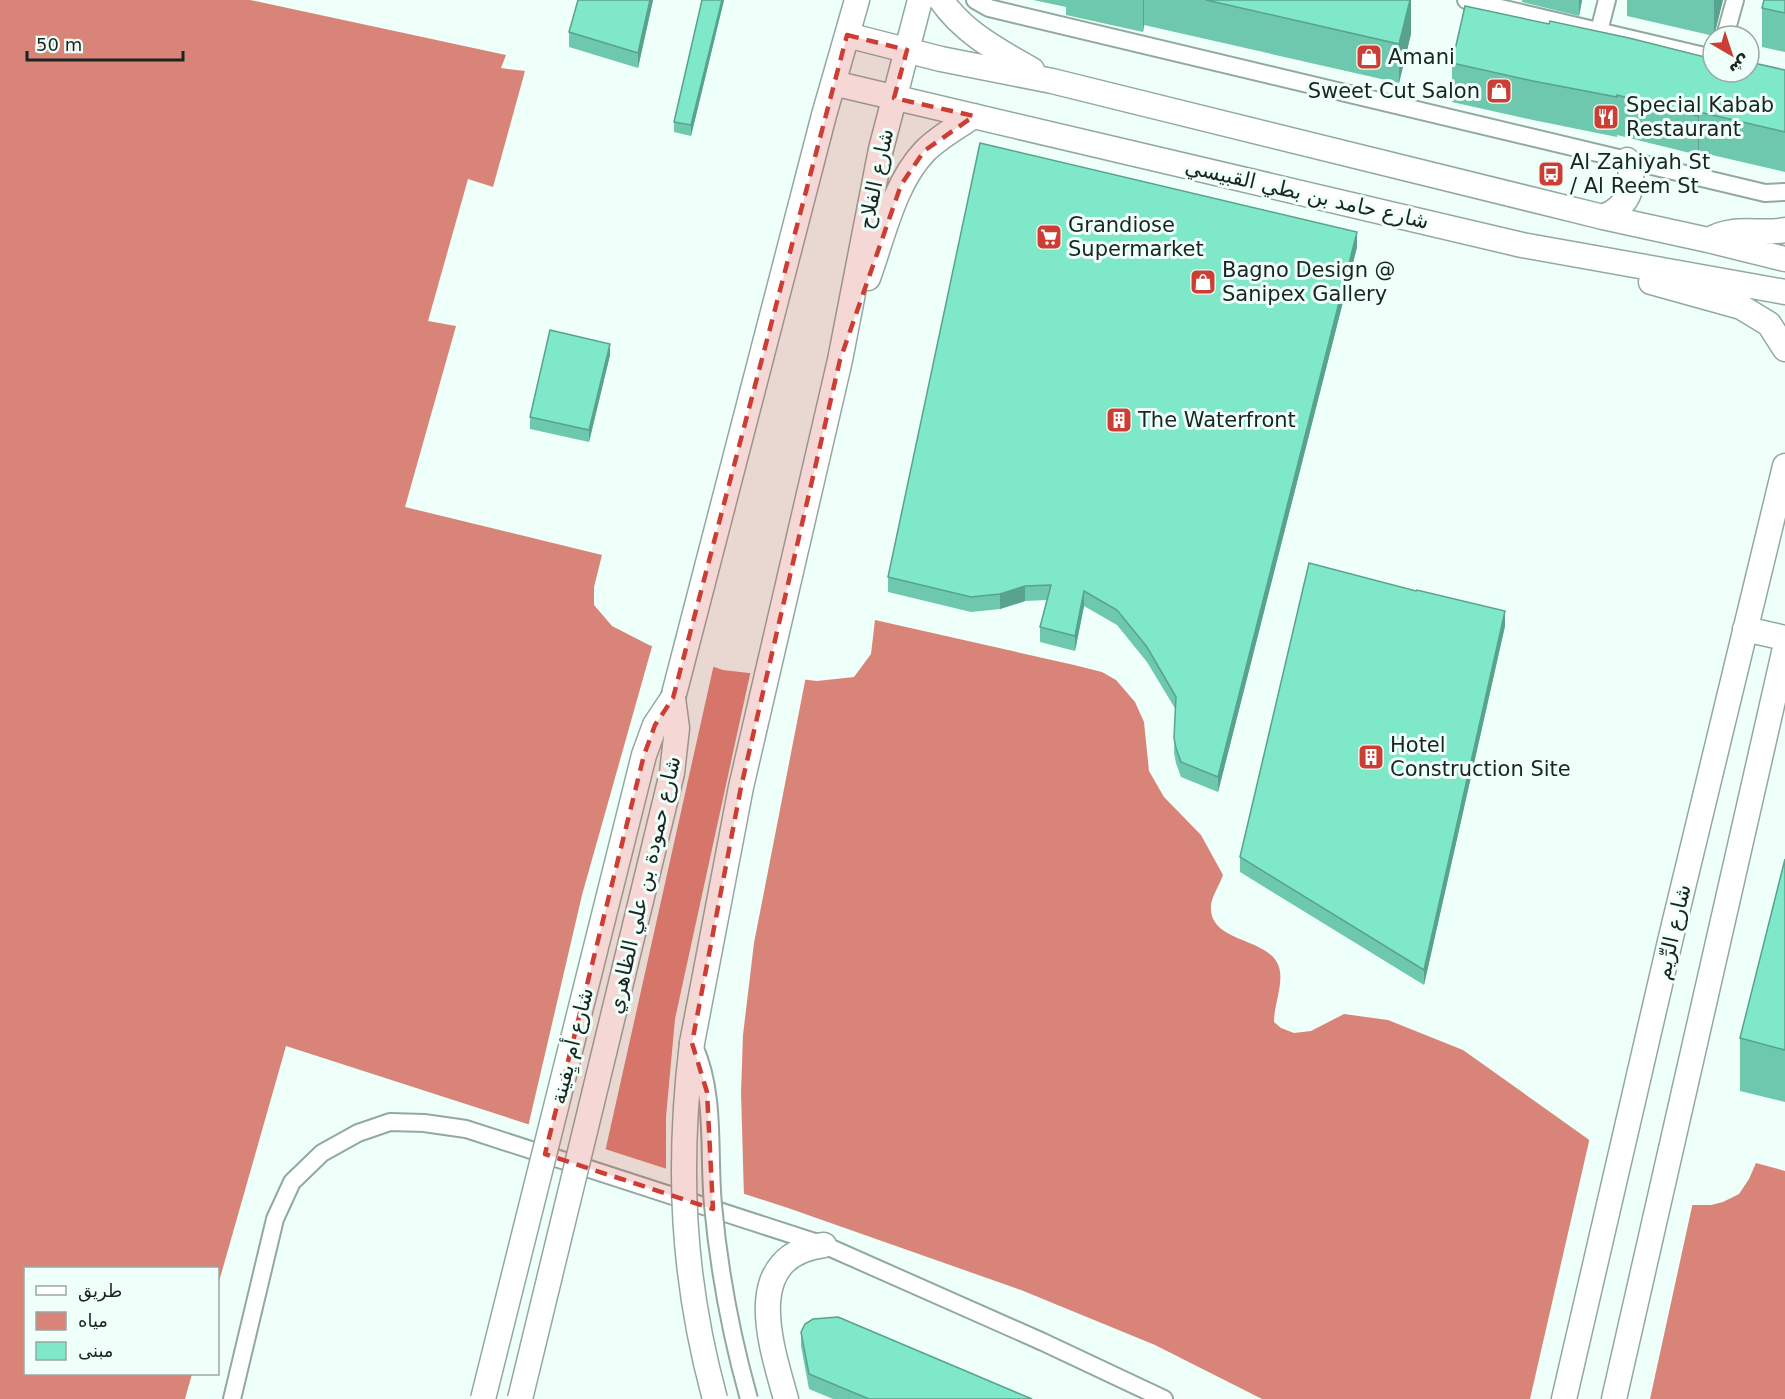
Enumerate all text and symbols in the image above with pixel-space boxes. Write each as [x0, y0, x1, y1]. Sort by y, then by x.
scale bar [27, 24, 183, 62]
north arrow [1701, 24, 1761, 84]
text: 50 m [36, 34, 82, 55]
shop icon: Amani [1354, 42, 1384, 72]
place label: Amani [1388, 45, 1455, 69]
text: ش [1726, 51, 1755, 80]
shop icon: Sweet Cut Salon [1484, 76, 1514, 106]
place label: Sweet Cut Salon [1308, 79, 1480, 103]
place label: Special Kabab Restaurant [1626, 93, 1774, 141]
restaurant icon: Special Kabab Restaurant [1591, 102, 1621, 132]
street label: شارع الفلاح [854, 126, 898, 232]
place label: Al Zahiyah St / Al Reem St [1570, 150, 1710, 198]
street label: شارع حامد بن بطي القبيسي [1183, 154, 1431, 234]
bus stop icon: Al Zahiyah St / Al Reem St [1536, 159, 1566, 189]
place label: Grandiose Supermarket [1068, 213, 1204, 261]
supermarket icon: Grandiose Supermarket [1034, 222, 1064, 252]
place label: Bagno Design @ Sanipex Gallery [1222, 258, 1396, 306]
shop icon: Bagno Design @ Sanipex Gallery [1188, 267, 1218, 297]
building icon: The Waterfront [1104, 405, 1134, 435]
place label: The Waterfront [1137, 408, 1296, 432]
place label: Hotel Construction Site [1390, 733, 1571, 781]
building icon: Hotel Construction Site [1356, 742, 1386, 772]
street label: شارع حمودة بن علي الظاهري [603, 754, 685, 1016]
street label: شارع الرِّيم [1650, 882, 1697, 982]
street label: شارع أم يِفينة [544, 985, 600, 1107]
legend [24, 1267, 219, 1375]
text: طريق [78, 1280, 122, 1302]
text: مياه [78, 1310, 108, 1331]
text: مبنى [78, 1340, 114, 1361]

